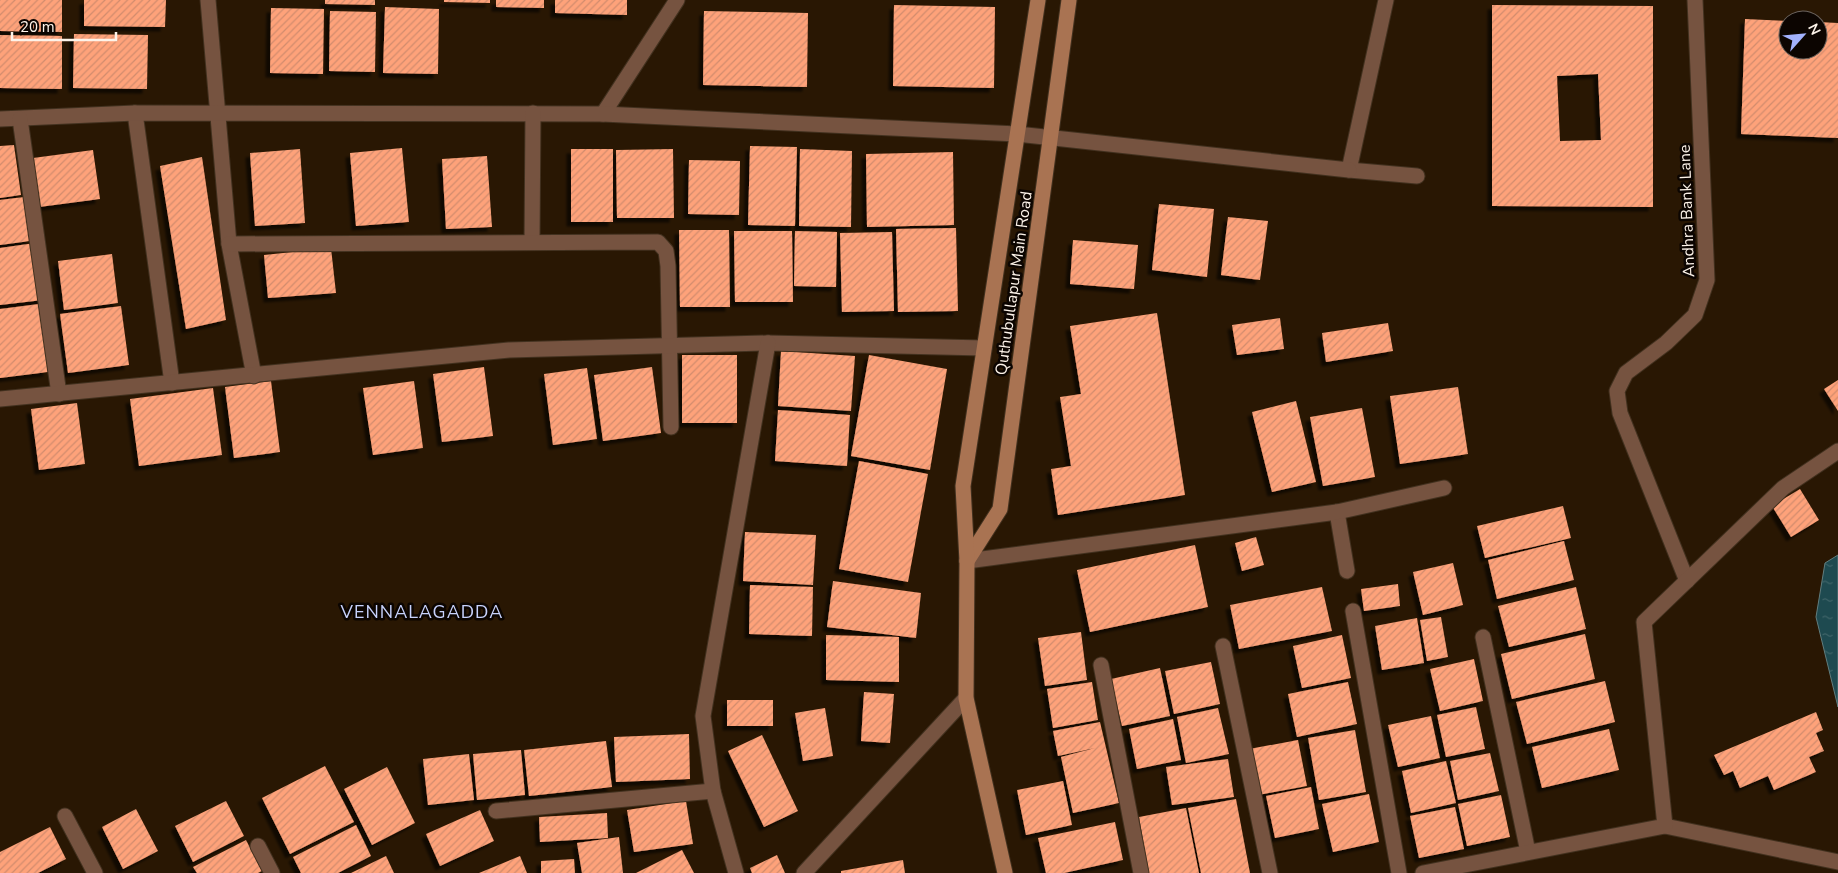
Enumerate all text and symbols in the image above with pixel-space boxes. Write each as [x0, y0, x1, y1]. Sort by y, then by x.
scale bar [12, 10, 116, 42]
north arrow [1778, 10, 1828, 60]
text: 20 m [20, 17, 55, 37]
text: N [1803, 20, 1825, 38]
street label: Andhra Bank Lane [1674, 144, 1700, 278]
street label: Quthubullapur Main Road [990, 190, 1038, 377]
district label: VENNALAGADDA [340, 600, 503, 624]

